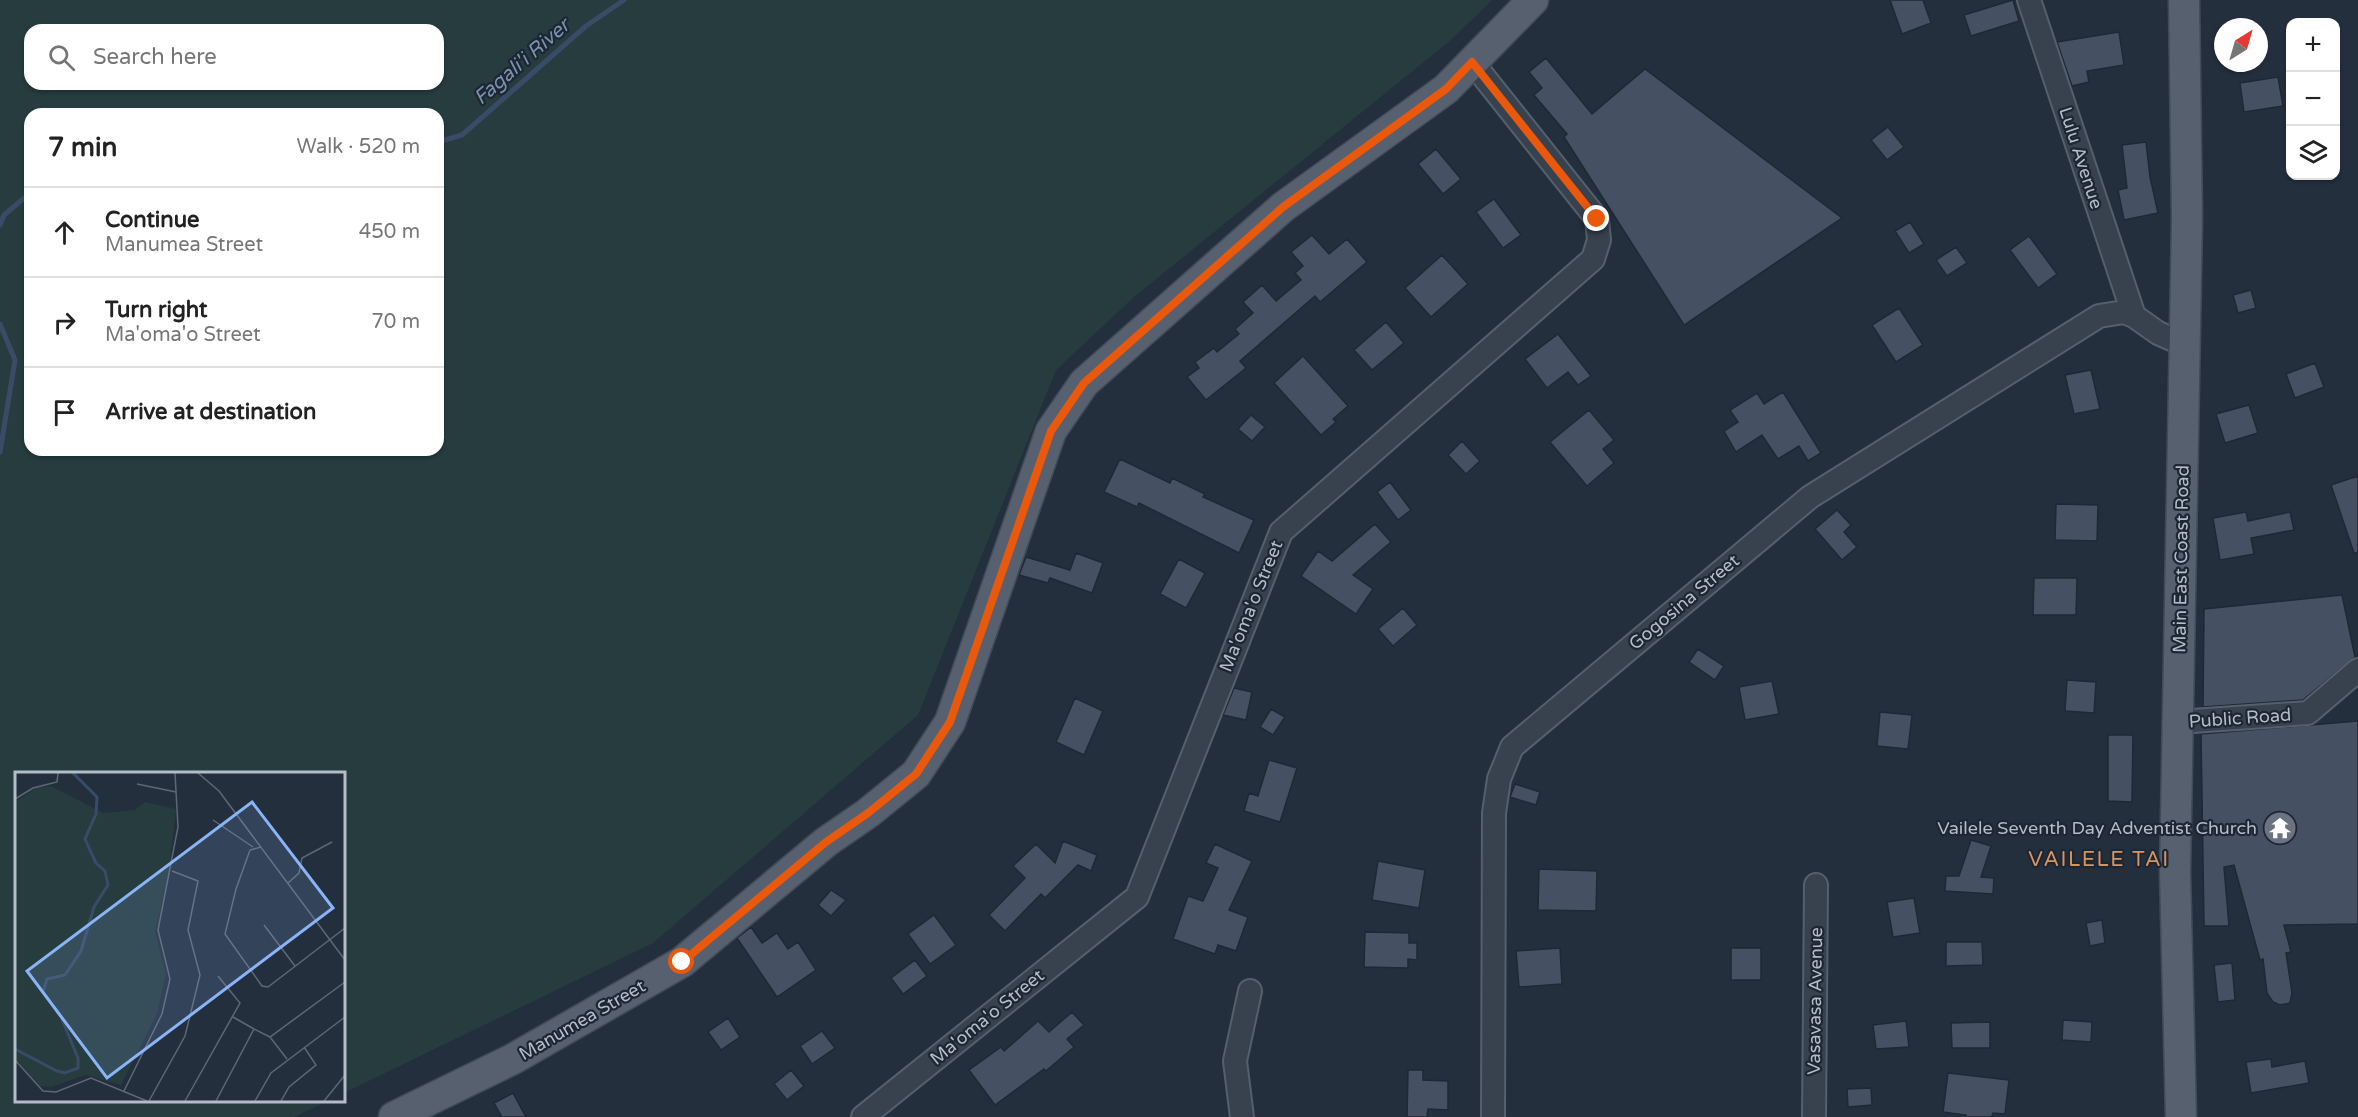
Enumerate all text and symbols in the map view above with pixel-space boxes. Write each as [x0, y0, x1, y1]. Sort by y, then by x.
water label: Fagali'i River [469, 12, 577, 110]
north arrow [2214, 18, 2268, 72]
map controls [2286, 18, 2340, 180]
button: + [2286, 18, 2340, 72]
search box [24, 24, 444, 90]
icon: search [45, 41, 78, 74]
text: Search here [93, 44, 217, 70]
button: − [2286, 72, 2340, 126]
street label: Lulu Avenue [2054, 104, 2108, 212]
button: layers [2286, 126, 2340, 180]
text: 7 min [48, 132, 117, 163]
text: Walk · 520 m [297, 135, 420, 159]
route end [1583, 205, 1609, 231]
text: Continue [105, 207, 200, 233]
icon: ahead [48, 216, 81, 249]
text: 450 m [359, 220, 420, 244]
text: Manumea Street [105, 233, 263, 257]
text: Turn right [105, 297, 207, 323]
icon: right [48, 306, 81, 339]
text: 70 m [371, 310, 420, 334]
text: Ma'oma'o Street [105, 323, 261, 347]
icon: arrive [48, 396, 81, 429]
text: Arrive at destination [105, 399, 316, 425]
street label: Main East Coast Road [2168, 465, 2194, 653]
street label: Ma'oma'o Street [1215, 537, 1287, 675]
street label: Gogosina Street [1624, 549, 1744, 655]
street label: Public Road [2188, 703, 2292, 733]
inset map [15, 772, 345, 1102]
temple icon: Vailele Seventh Day Adventist Church [2262, 810, 2298, 846]
place label: Vailele Seventh Day Adventist Church [1937, 817, 2257, 839]
district label: VAILELE TAI [2028, 847, 2170, 872]
street label: Vasavasa Avenue [1803, 927, 1827, 1075]
route start [668, 948, 694, 974]
street label: Ma'oma'o Street [926, 964, 1048, 1070]
street label: Manumea Street [515, 975, 649, 1065]

